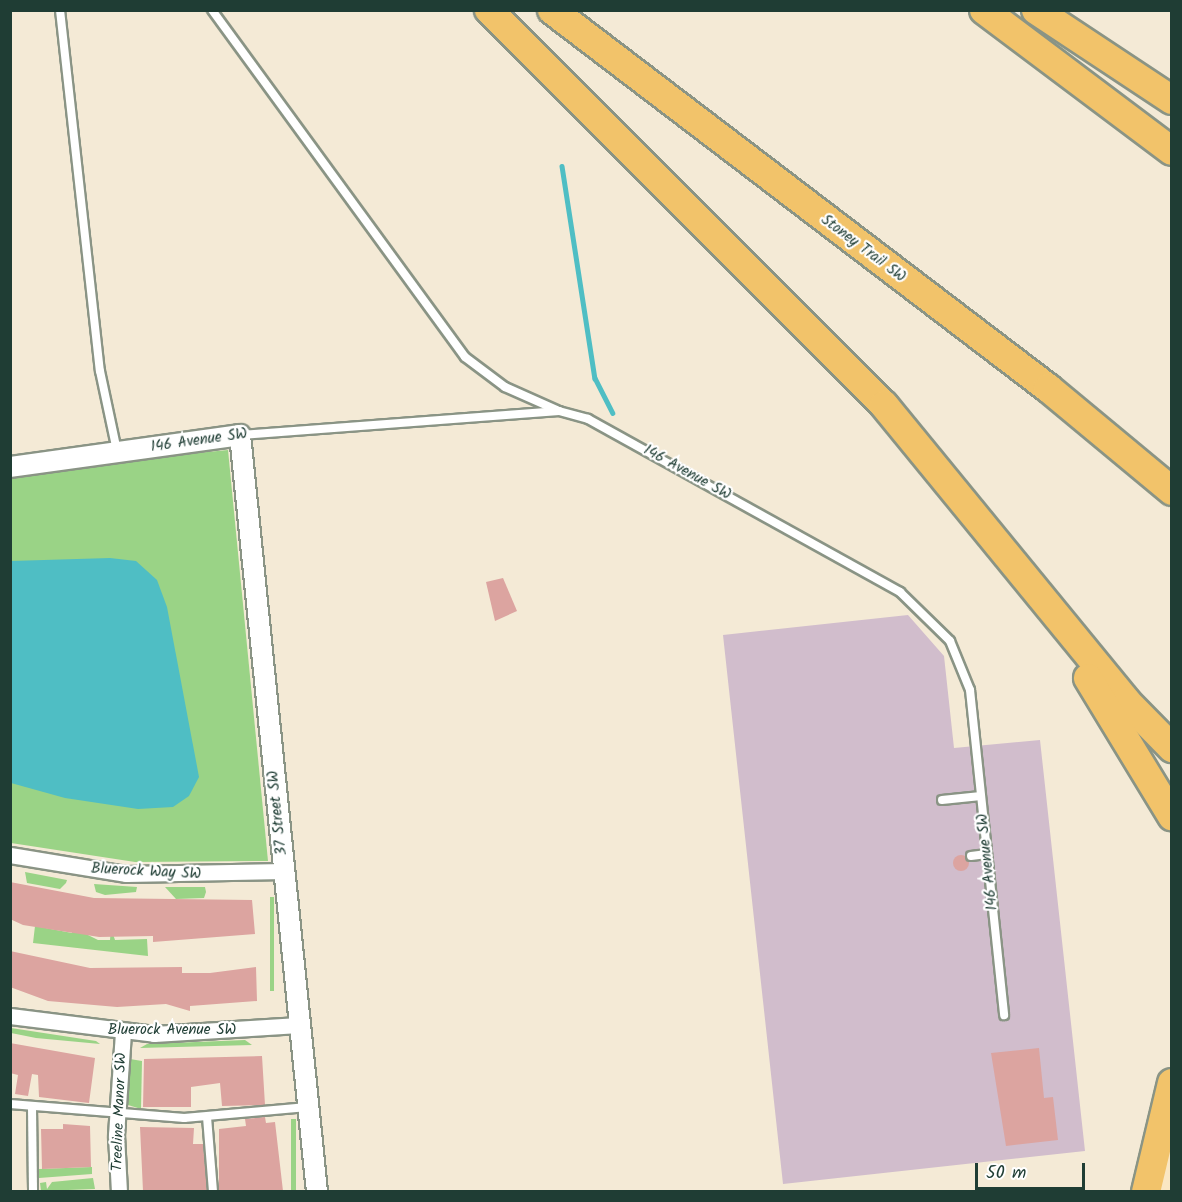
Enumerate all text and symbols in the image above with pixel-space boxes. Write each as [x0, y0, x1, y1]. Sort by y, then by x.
street label: Stoney Trail SW [817, 211, 909, 287]
street label: 146 Avenue SW [150, 425, 248, 457]
street label: 146 Avenue SW [640, 442, 734, 504]
street label: 37 Street SW [265, 770, 291, 856]
street label: 146 Avenue SW [974, 813, 1002, 911]
street label: Bluerock Way SW [91, 860, 201, 884]
street label: Bluerock Avenue SW [108, 1022, 236, 1040]
street label: Treeline Manor SW [109, 1052, 131, 1172]
scale bar [978, 1151, 1088, 1189]
text: 50 m [986, 1159, 1026, 1188]

